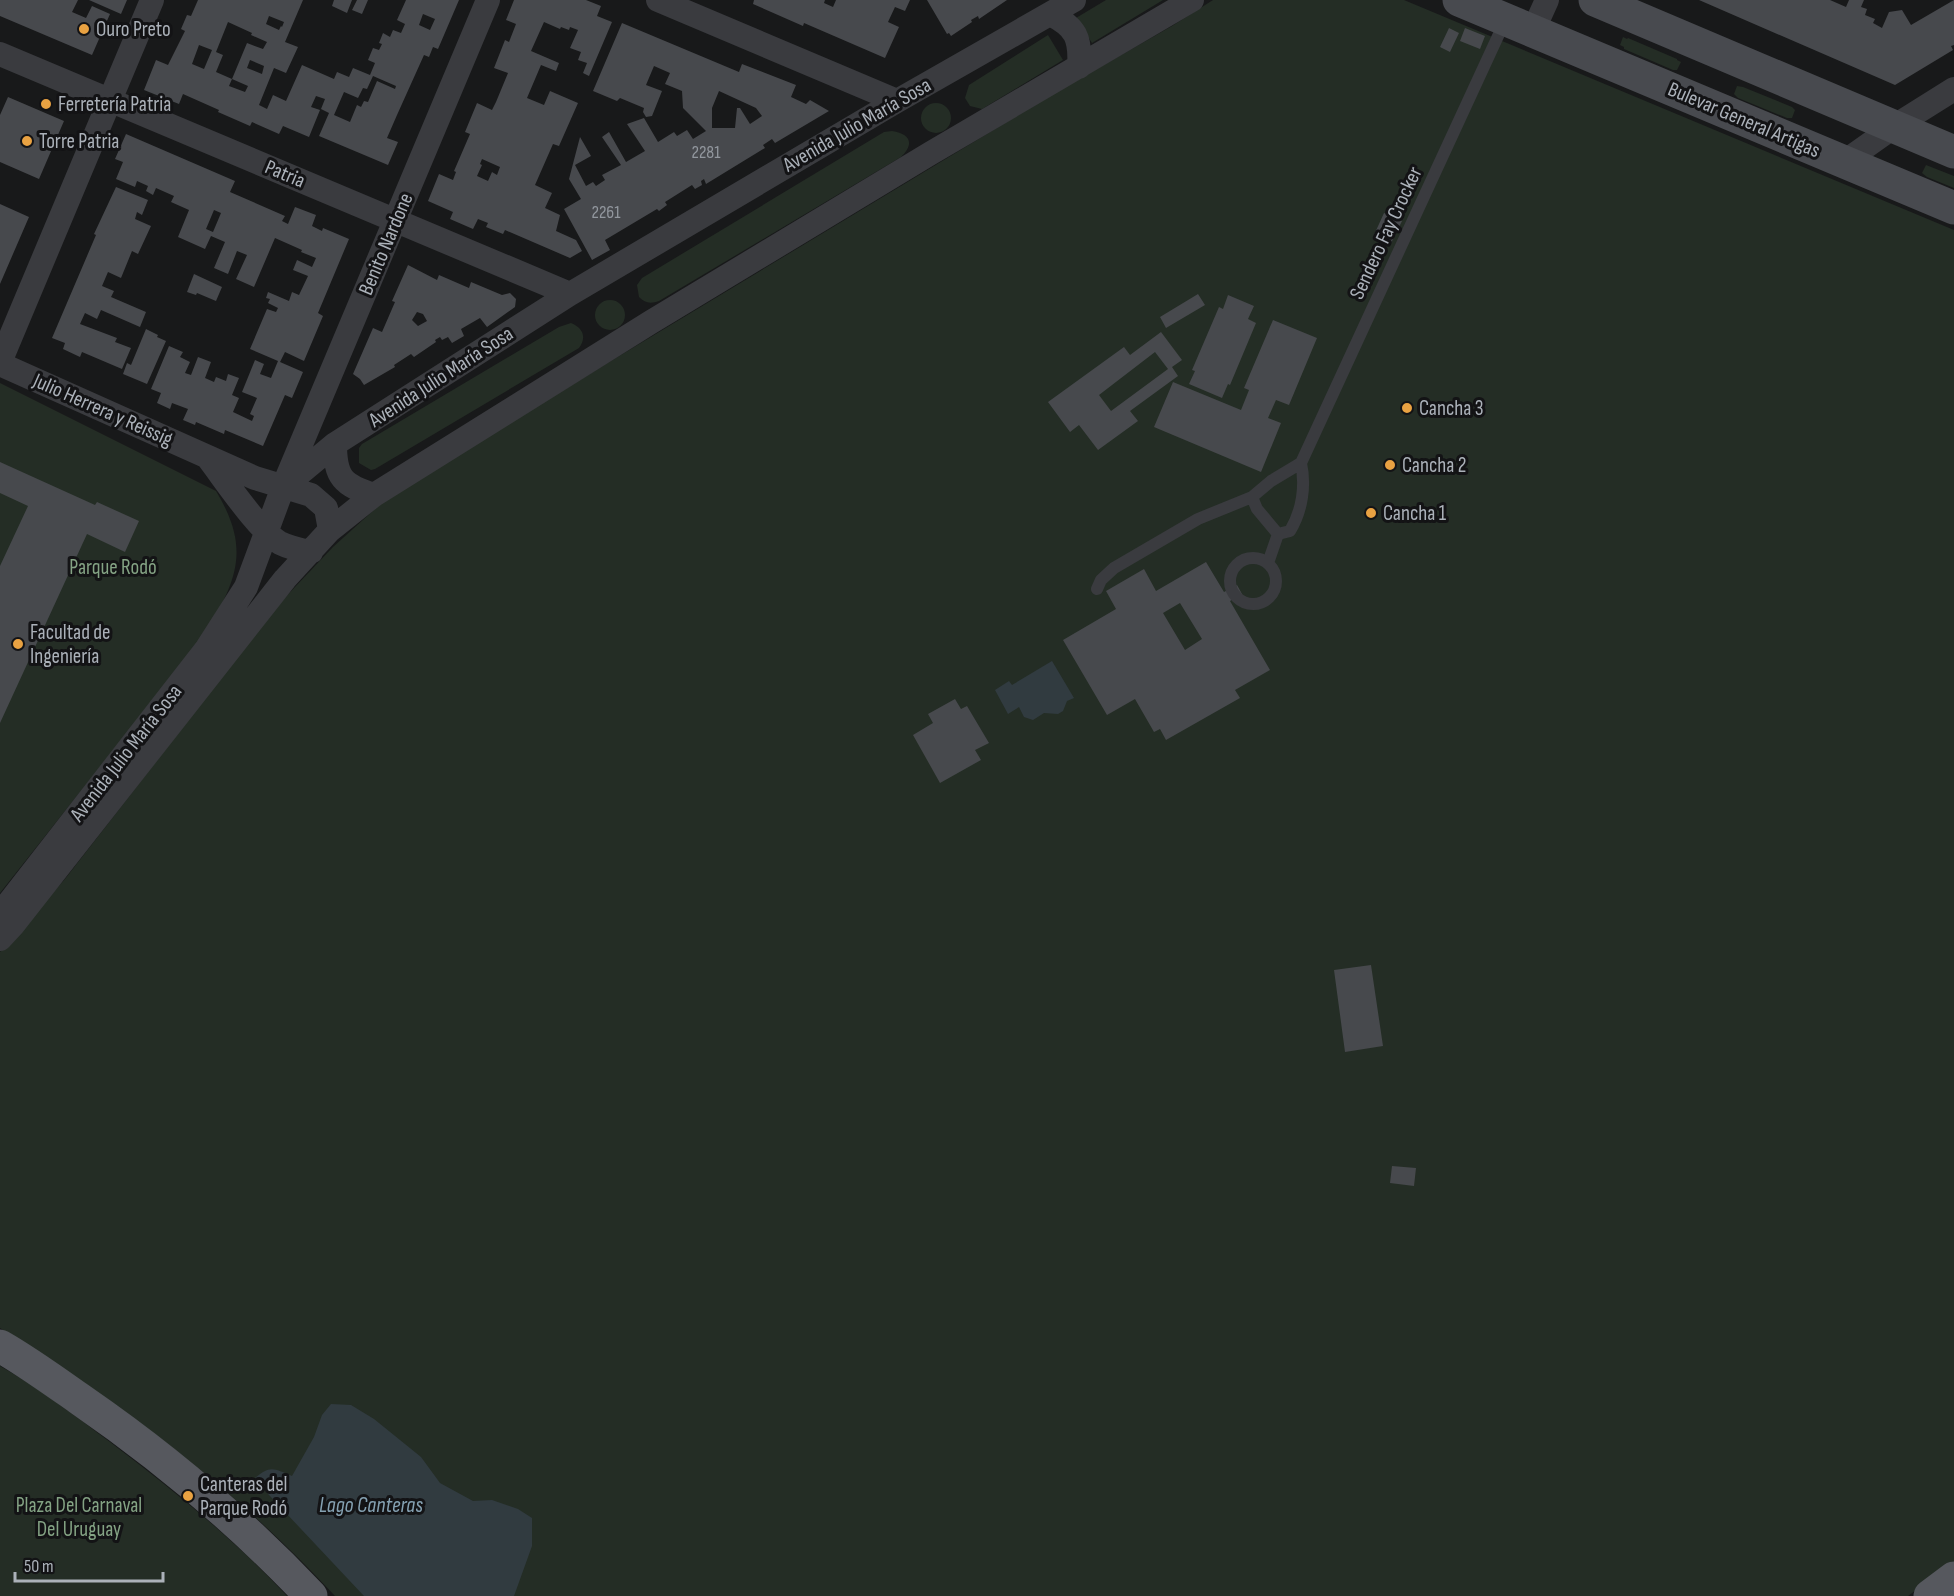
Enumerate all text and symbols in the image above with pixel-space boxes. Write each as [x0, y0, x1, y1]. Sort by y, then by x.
place label: Ouro Preto [96, 17, 171, 42]
marker: Ouro Preto [77, 22, 91, 36]
street label: Avenida Julio María Sosa [778, 72, 935, 178]
street label: Bulevar General Artigas [1664, 77, 1824, 163]
place label: Ferretería Patria [58, 92, 171, 117]
marker: Ferretería Patria [39, 97, 53, 111]
place label: Torre Patria [39, 129, 119, 154]
marker: Torre Patria [20, 134, 34, 148]
house number: 2281 [691, 142, 721, 163]
street label: Patria [261, 154, 309, 194]
street label: Sendero Fay Crocker [1344, 163, 1428, 303]
street label: Benito Nardone [353, 189, 419, 299]
house number: 2261 [591, 202, 621, 223]
street label: Avenida Julio María Sosa [363, 321, 518, 433]
street label: Julio Herrera y Reissig [28, 368, 177, 452]
place label: Cancha 3 [1419, 396, 1484, 421]
marker: Cancha 3 [1400, 401, 1414, 415]
place label: Cancha 2 [1402, 453, 1466, 478]
marker: Cancha 2 [1383, 458, 1397, 472]
place label: Cancha 1 [1383, 501, 1447, 526]
marker: Cancha 1 [1364, 506, 1378, 520]
park label: Parque Rodó [69, 555, 157, 580]
place label: Facultad de Ingeniería [30, 620, 110, 669]
marker: Facultad de Ingeniería [11, 637, 25, 651]
street label: Avenida Julio María Sosa [64, 680, 187, 827]
place label: Canteras del Parque Rodó [200, 1472, 288, 1521]
marker: Canteras del Parque Rodó [181, 1489, 195, 1503]
water label: Lago Canteras [319, 1492, 423, 1519]
park label: Plaza Del Carnaval Del Uruguay [16, 1493, 142, 1542]
scale bar [15, 1545, 164, 1583]
text: 50 m [24, 1556, 54, 1577]

